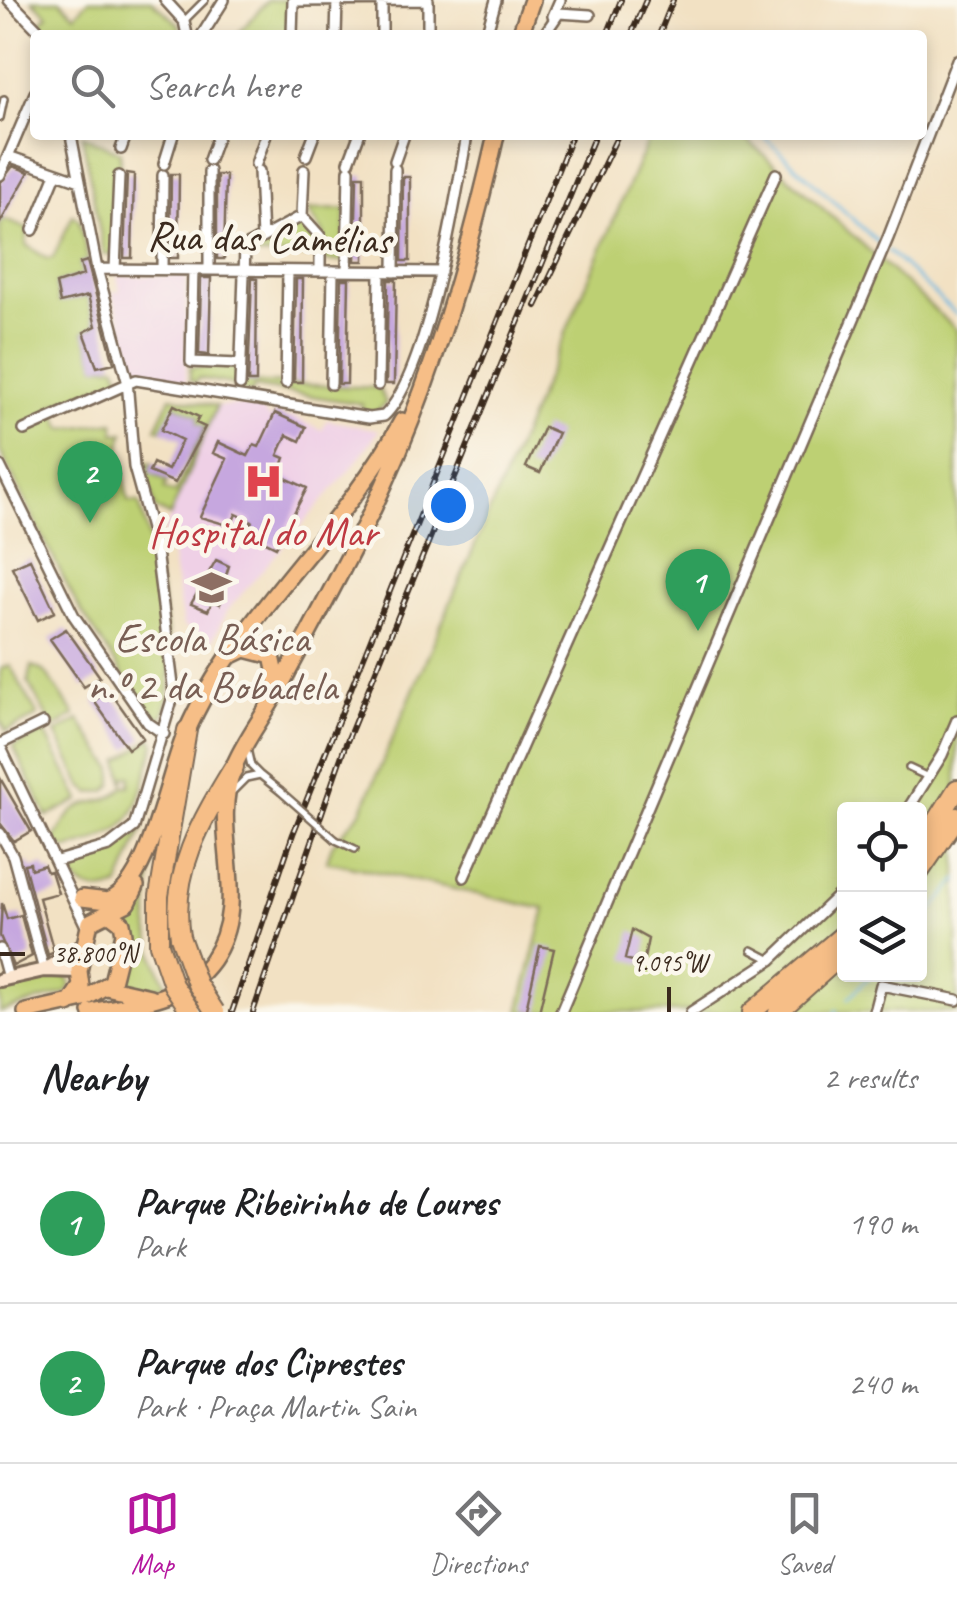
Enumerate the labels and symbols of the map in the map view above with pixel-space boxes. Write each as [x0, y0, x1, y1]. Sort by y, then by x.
street label: Rua das Camélias [147, 209, 395, 267]
pin: 2 [58, 440, 122, 523]
hospital icon: Hospital do Mar [242, 460, 284, 502]
your location [423, 480, 474, 531]
place label: Hospital do Mar [149, 506, 380, 559]
pin: 1 [666, 548, 730, 631]
school or university icon: Escola Básica n.º 2 da Bobadela [191, 566, 233, 608]
place label: Escola Básica n.º 2 da Bobadela [87, 612, 340, 713]
text: 38.800°N [53, 938, 141, 970]
text: 9.095°W [631, 947, 711, 979]

